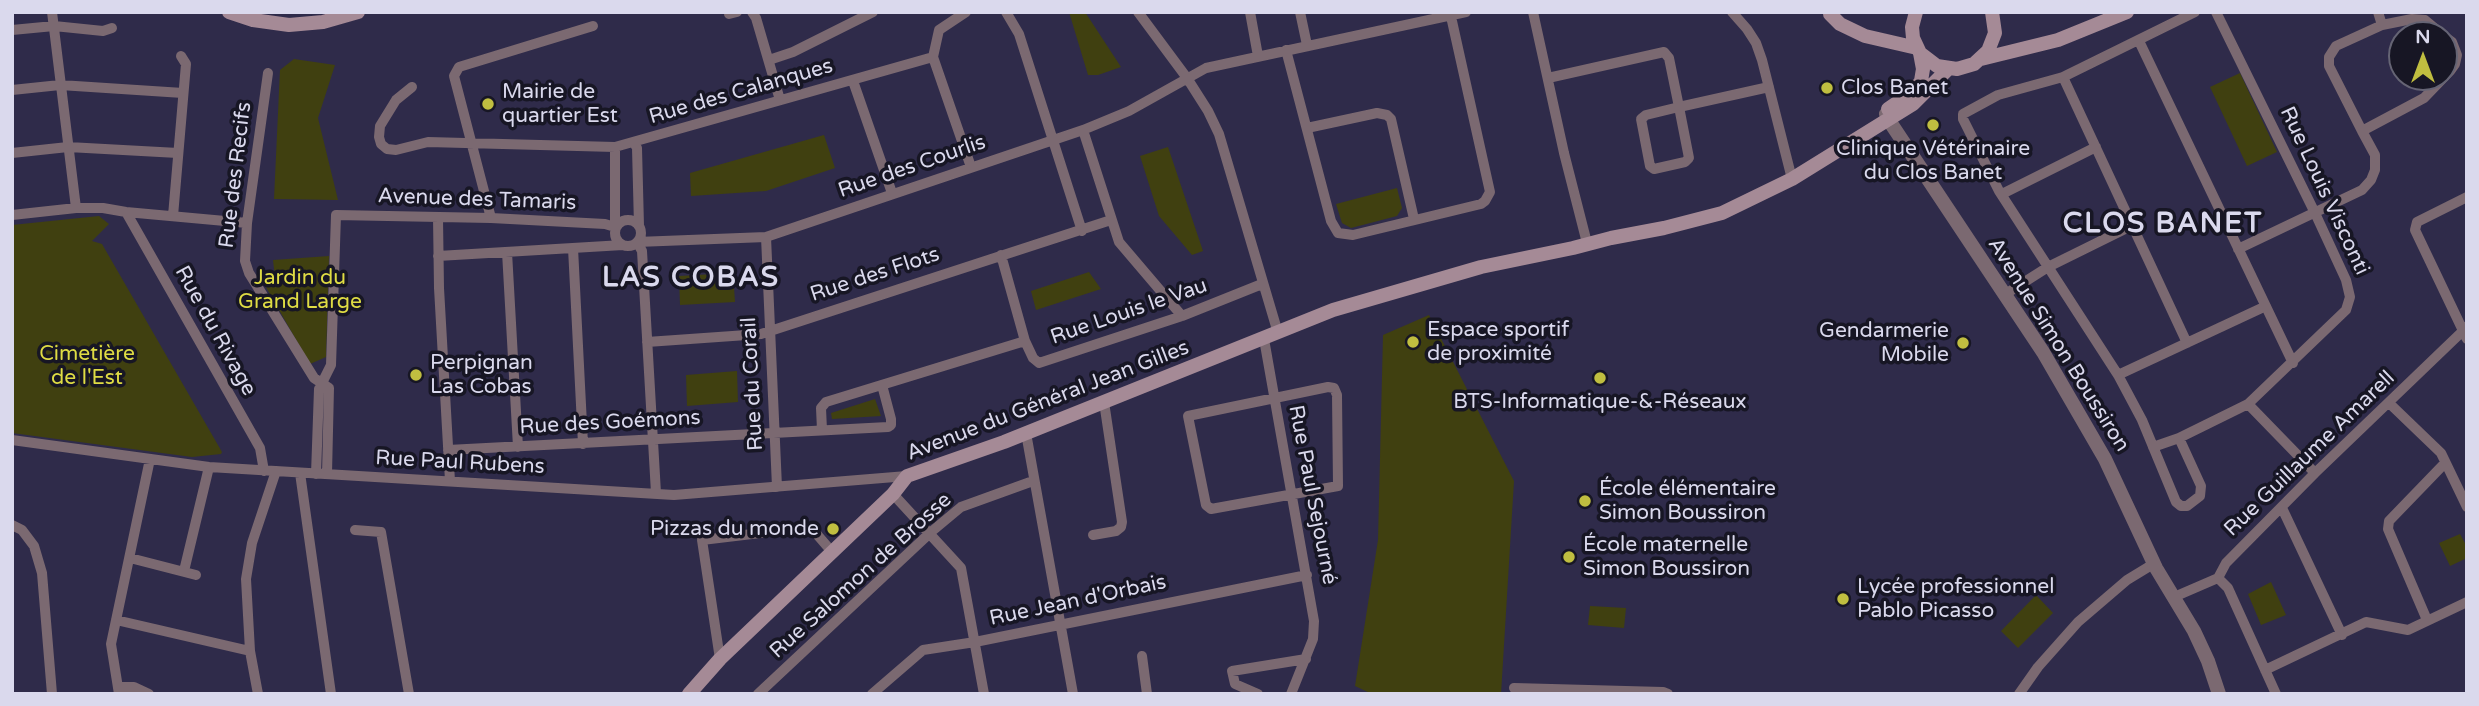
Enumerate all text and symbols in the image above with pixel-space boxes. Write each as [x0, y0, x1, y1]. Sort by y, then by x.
north arrow [2388, 21, 2458, 91]
text: N [2415, 26, 2431, 48]
street label: Rue des Calanques [646, 54, 836, 130]
place label: Clos Banet [1841, 75, 1948, 101]
place label: Mairie de quartier Est [502, 79, 618, 129]
marker: Clos Banet [1819, 80, 1835, 96]
marker: Mairie de quartier Est [480, 96, 496, 112]
street label: Rue des Recifs [215, 100, 257, 250]
street label: Rue Louis Visconti [2274, 103, 2374, 279]
marker: Clinique Vétérinaire du Clos Banet [1925, 117, 1941, 133]
street label: Rue des Courlis [835, 130, 989, 204]
place label: Clinique Vétérinaire du Clos Banet [1836, 136, 2030, 186]
street label: Avenue des Tamaris [377, 184, 577, 216]
district label: CLOS BANET [2064, 208, 2262, 242]
street label: Avenue Simon Boussiron [1982, 233, 2134, 457]
street label: Rue des Flots [807, 242, 943, 308]
street label: Rue du Rivage [169, 262, 261, 400]
district label: LAS COBAS [603, 262, 779, 296]
park label: Jardin du Grand Large [238, 265, 362, 315]
street label: Rue Louis le Vau [1047, 273, 1211, 351]
street label: Rue du Corail [737, 316, 769, 452]
place label: Espace sportif de proximité [1427, 317, 1569, 367]
place label: Gendarmerie Mobile [1819, 318, 1949, 368]
marker: Espace sportif de proximité [1405, 334, 1421, 350]
street label: Avenue du Général Jean Gilles [903, 335, 1193, 467]
marker: Gendarmerie Mobile [1955, 335, 1971, 351]
park label: Cimetière de l'Est [39, 341, 135, 391]
place label: Perpignan Las Cobas [430, 350, 533, 400]
street label: Rue Guillaume Amarell [2220, 366, 2400, 542]
marker: Perpignan Las Cobas [408, 367, 424, 383]
marker: BTS-Informatique-&-Réseaux [1592, 370, 1608, 386]
place label: BTS-Informatique-&-Réseaux [1453, 389, 1747, 415]
street label: Rue Paul Sejourné [1282, 403, 1342, 587]
street label: Rue des Goémons [519, 406, 701, 440]
street label: Rue Paul Rubens [375, 446, 545, 480]
place label: École élémentaire Simon Boussiron [1599, 476, 1776, 526]
street label: Rue Salomon de Brosse [765, 488, 957, 664]
marker: École élémentaire Simon Boussiron [1577, 493, 1593, 509]
place label: Pizzas du monde [650, 516, 819, 542]
marker: Pizzas du monde [825, 521, 841, 537]
place label: École maternelle Simon Boussiron [1583, 532, 1750, 582]
marker: École maternelle Simon Boussiron [1561, 549, 1577, 565]
street label: Rue Jean d'Orbais [987, 570, 1169, 632]
place label: Lycée professionnel Pablo Picasso [1857, 574, 2054, 624]
marker: Lycée professionnel Pablo Picasso [1835, 591, 1851, 607]

